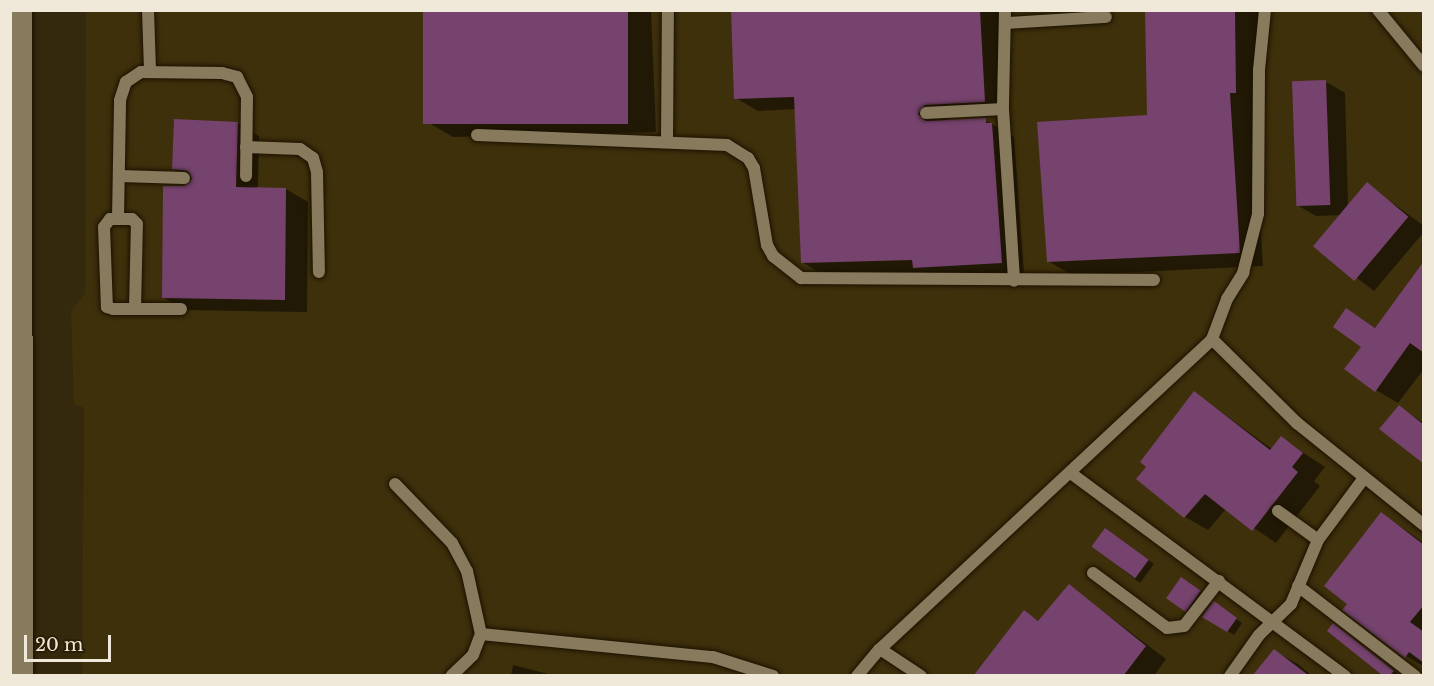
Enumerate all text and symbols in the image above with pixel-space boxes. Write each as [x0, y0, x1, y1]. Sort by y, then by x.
scale bar [27, 623, 114, 661]
text: 20 m [35, 634, 83, 656]

